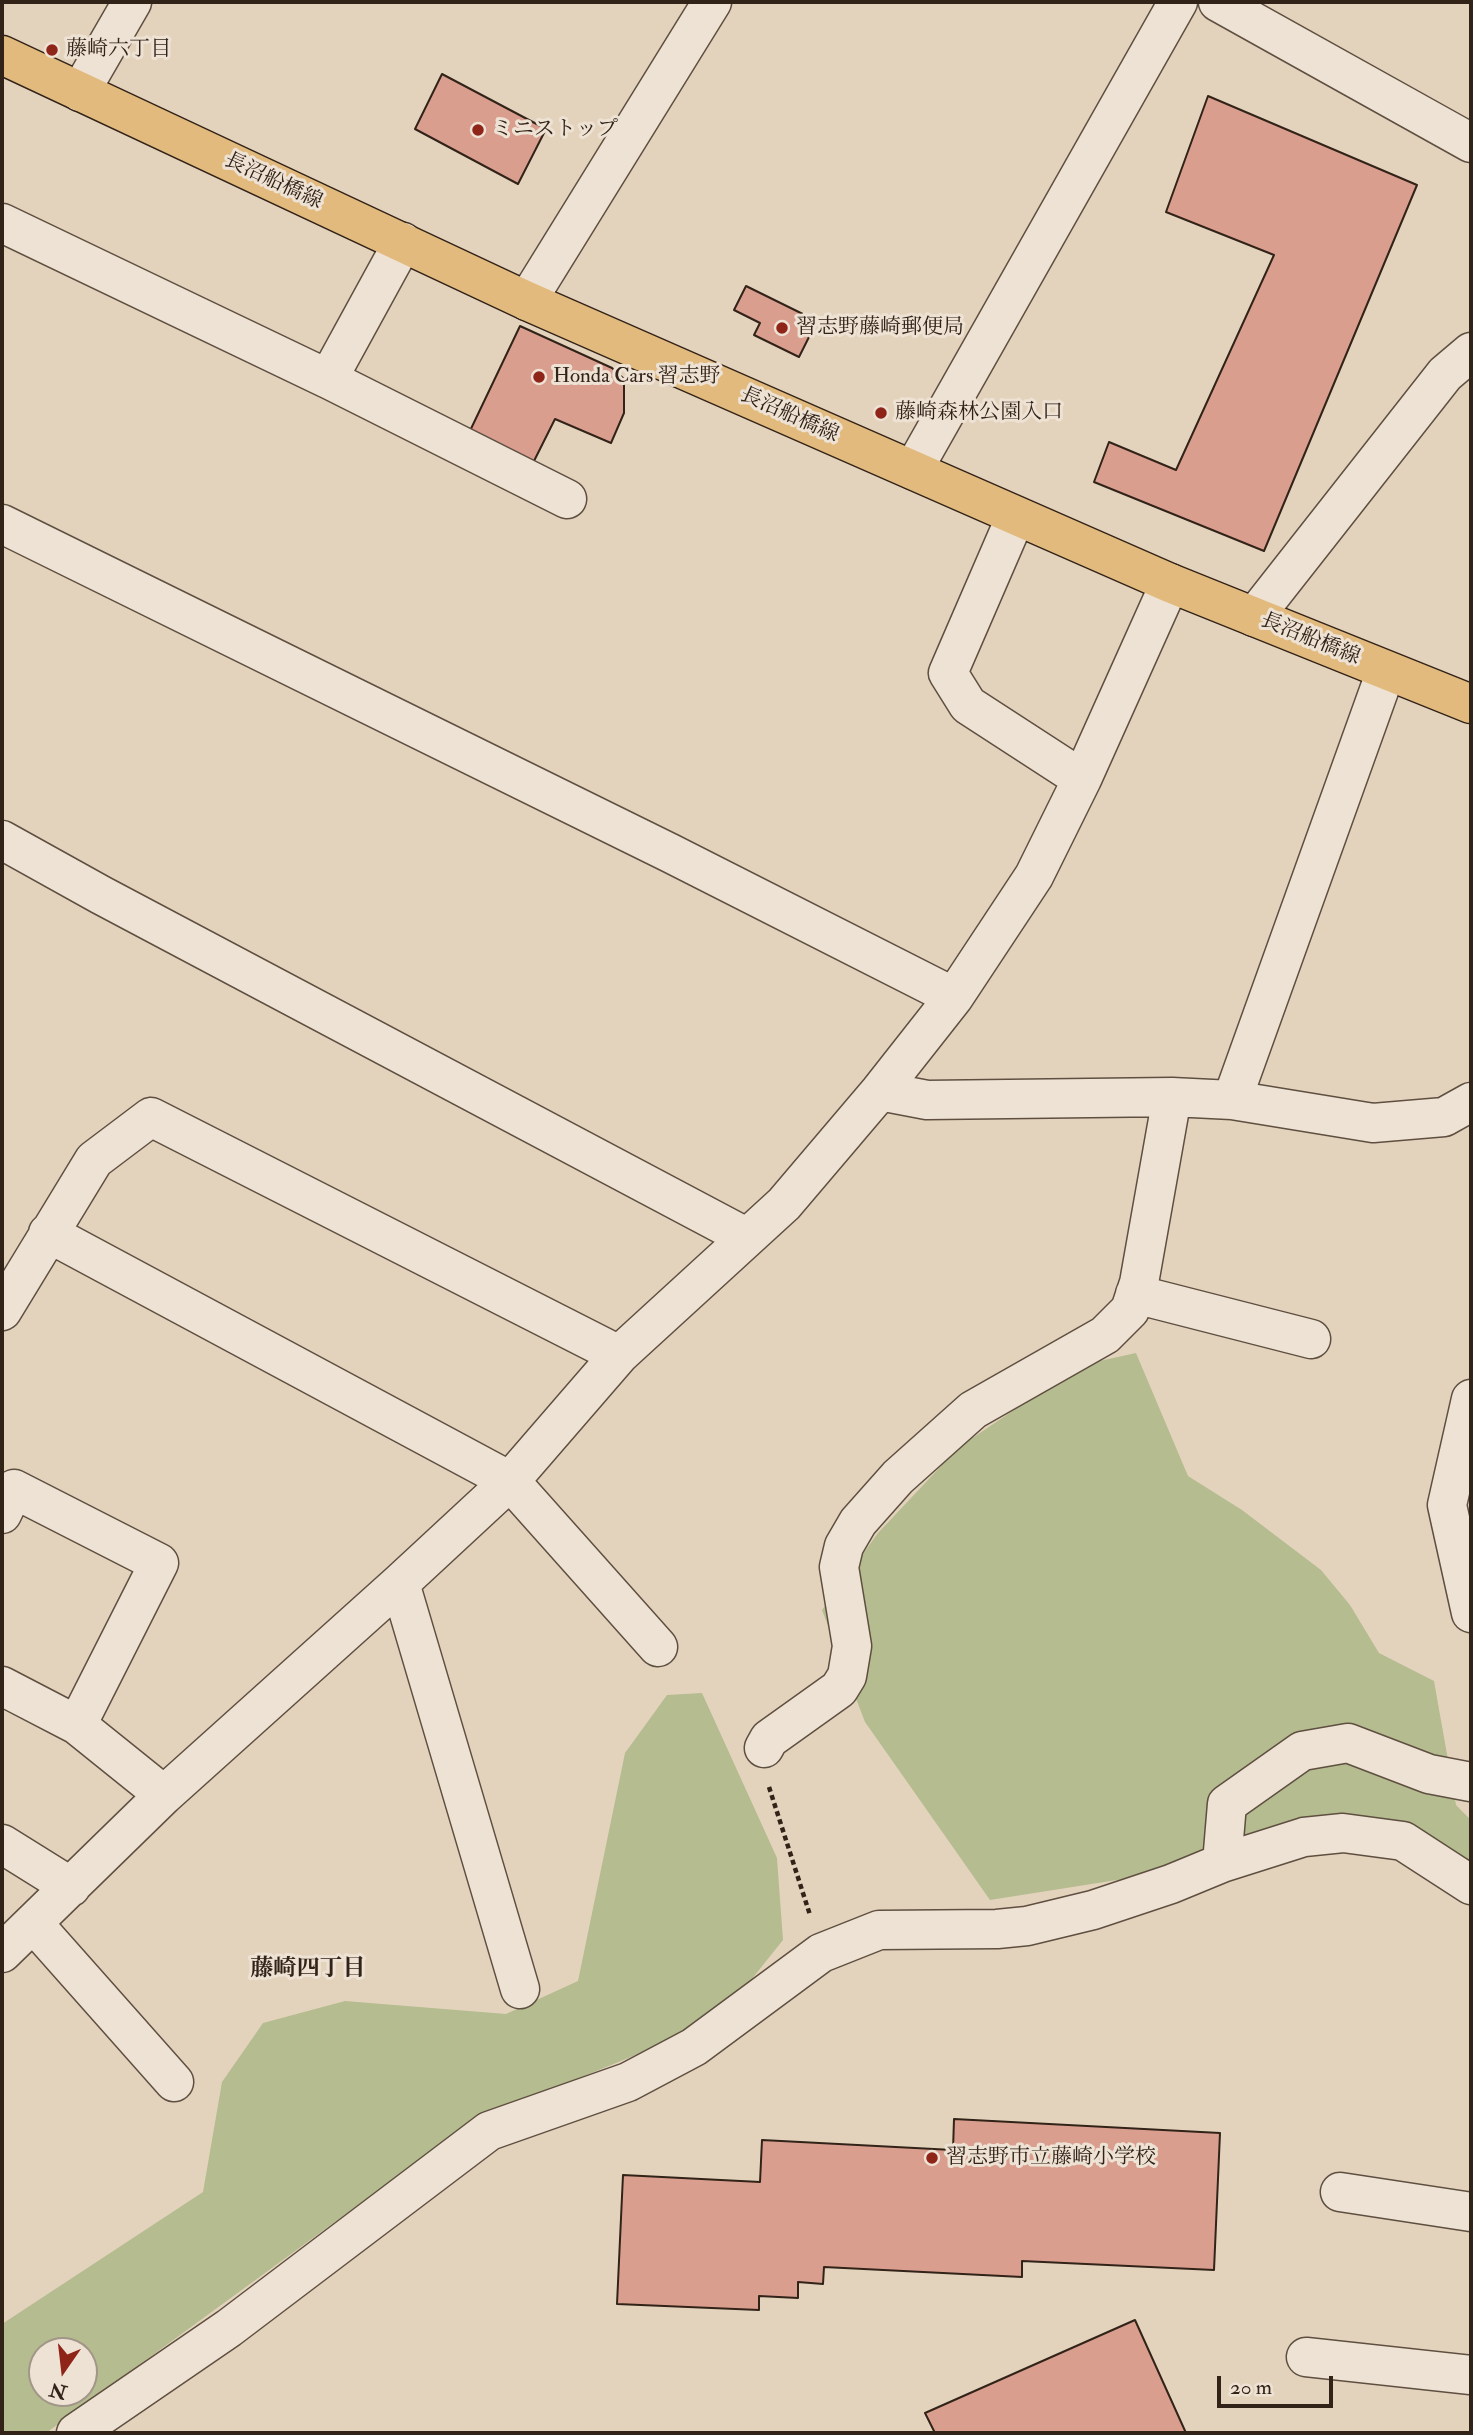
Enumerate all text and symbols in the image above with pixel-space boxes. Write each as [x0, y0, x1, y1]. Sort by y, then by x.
place label: 藤崎六丁目 [66, 37, 171, 63]
marker: 藤崎六丁目 [44, 42, 60, 58]
place label: ミニストップ [492, 117, 618, 143]
marker: ミニストップ [470, 122, 486, 138]
street label: 長沼船橋線 [220, 148, 326, 216]
place label: 習志野藤崎郵便局 [796, 315, 964, 341]
marker: 習志野藤崎郵便局 [774, 320, 790, 336]
place label: Honda Cars 習志野 [553, 364, 721, 390]
marker: Honda Cars 習志野 [531, 369, 547, 385]
street label: 長沼船橋線 [736, 383, 842, 449]
place label: 藤崎森林公園入口 [895, 400, 1063, 426]
marker: 藤崎森林公園入口 [873, 405, 889, 421]
street label: 長沼船橋線 [1257, 609, 1363, 671]
district label: 藤崎四丁目 [251, 1956, 365, 1984]
place label: 習志野市立藤崎小学校 [946, 2145, 1156, 2171]
marker: 習志野市立藤崎小学校 [924, 2150, 940, 2166]
north arrow [28, 2337, 98, 2407]
scale bar [1221, 2362, 1336, 2406]
text: 20 m [1230, 2374, 1272, 2401]
text: N [47, 2377, 70, 2404]

